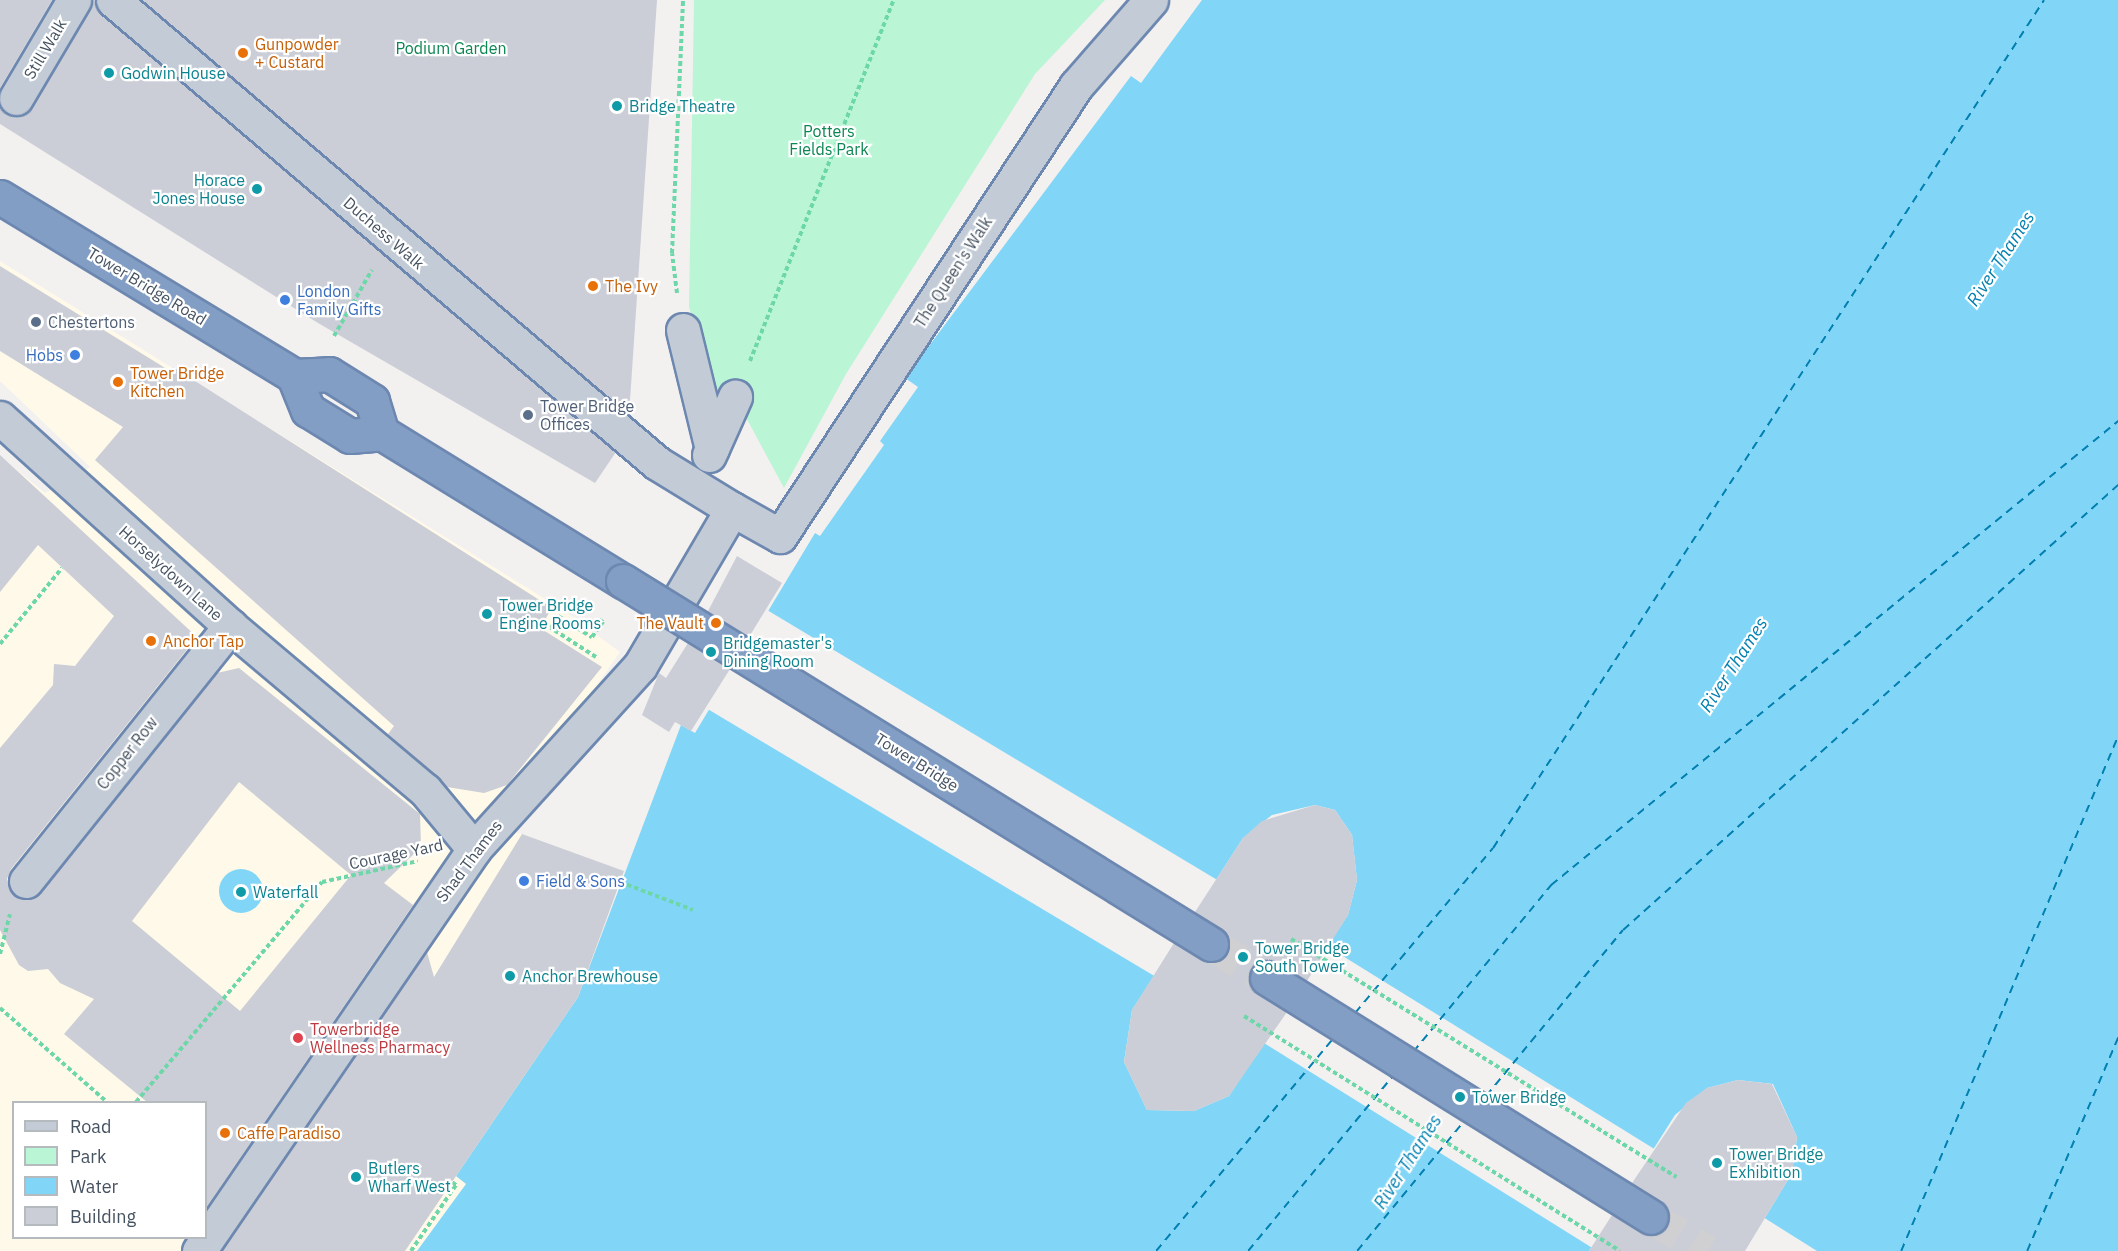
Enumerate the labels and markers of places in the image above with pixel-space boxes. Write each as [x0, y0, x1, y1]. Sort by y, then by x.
place label: Gunpowder + Custard [255, 34, 339, 72]
marker: Gunpowder + Custard [236, 46, 250, 60]
place label: Godwin House [121, 63, 225, 83]
marker: Godwin House [102, 66, 116, 80]
place label: Bridge Theatre [629, 96, 735, 116]
marker: Bridge Theatre [610, 99, 624, 113]
place label: Horace Jones House [153, 170, 245, 208]
marker: Horace Jones House [250, 182, 264, 196]
place label: The Ivy [605, 276, 658, 296]
marker: The Ivy [586, 279, 600, 293]
place label: London Family Gifts [297, 281, 381, 319]
marker: London Family Gifts [278, 293, 292, 307]
place label: Chestertons [48, 312, 135, 332]
marker: Chestertons [29, 315, 43, 329]
place label: Hobs [26, 345, 63, 365]
marker: Hobs [68, 348, 82, 362]
place label: Tower Bridge Kitchen [130, 363, 224, 401]
marker: Tower Bridge Kitchen [111, 375, 125, 389]
place label: Tower Bridge Offices [540, 396, 634, 434]
marker: Tower Bridge Offices [521, 408, 535, 422]
place label: Tower Bridge Engine Rooms [499, 595, 601, 633]
marker: Tower Bridge Engine Rooms [480, 607, 494, 621]
place label: The Vault [636, 613, 704, 633]
marker: The Vault [709, 616, 723, 630]
place label: Anchor Tap [163, 631, 244, 651]
place label: Bridgemaster's Dining Room [723, 633, 832, 671]
marker: Anchor Tap [144, 634, 158, 648]
marker: Bridgemaster's Dining Room [704, 645, 718, 659]
place label: Field & Sons [536, 871, 625, 891]
marker: Field & Sons [517, 874, 531, 888]
place label: Waterfall [253, 882, 318, 902]
marker: Waterfall [234, 885, 248, 899]
place label: Tower Bridge South Tower [1255, 938, 1349, 976]
marker: Tower Bridge South Tower [1236, 950, 1250, 964]
place label: Anchor Brewhouse [522, 966, 658, 986]
marker: Anchor Brewhouse [503, 969, 517, 983]
place label: Towerbridge Wellness Pharmacy [310, 1019, 450, 1057]
marker: Towerbridge Wellness Pharmacy [291, 1031, 305, 1045]
place label: Tower Bridge [1472, 1087, 1566, 1107]
marker: Tower Bridge [1453, 1090, 1467, 1104]
place label: Caffe Paradiso [237, 1123, 341, 1143]
marker: Caffe Paradiso [218, 1126, 232, 1140]
place label: Tower Bridge Exhibition [1729, 1144, 1823, 1182]
marker: Tower Bridge Exhibition [1710, 1156, 1724, 1170]
place label: Butlers Wharf West [368, 1158, 451, 1196]
marker: Butlers Wharf West [349, 1170, 363, 1184]

